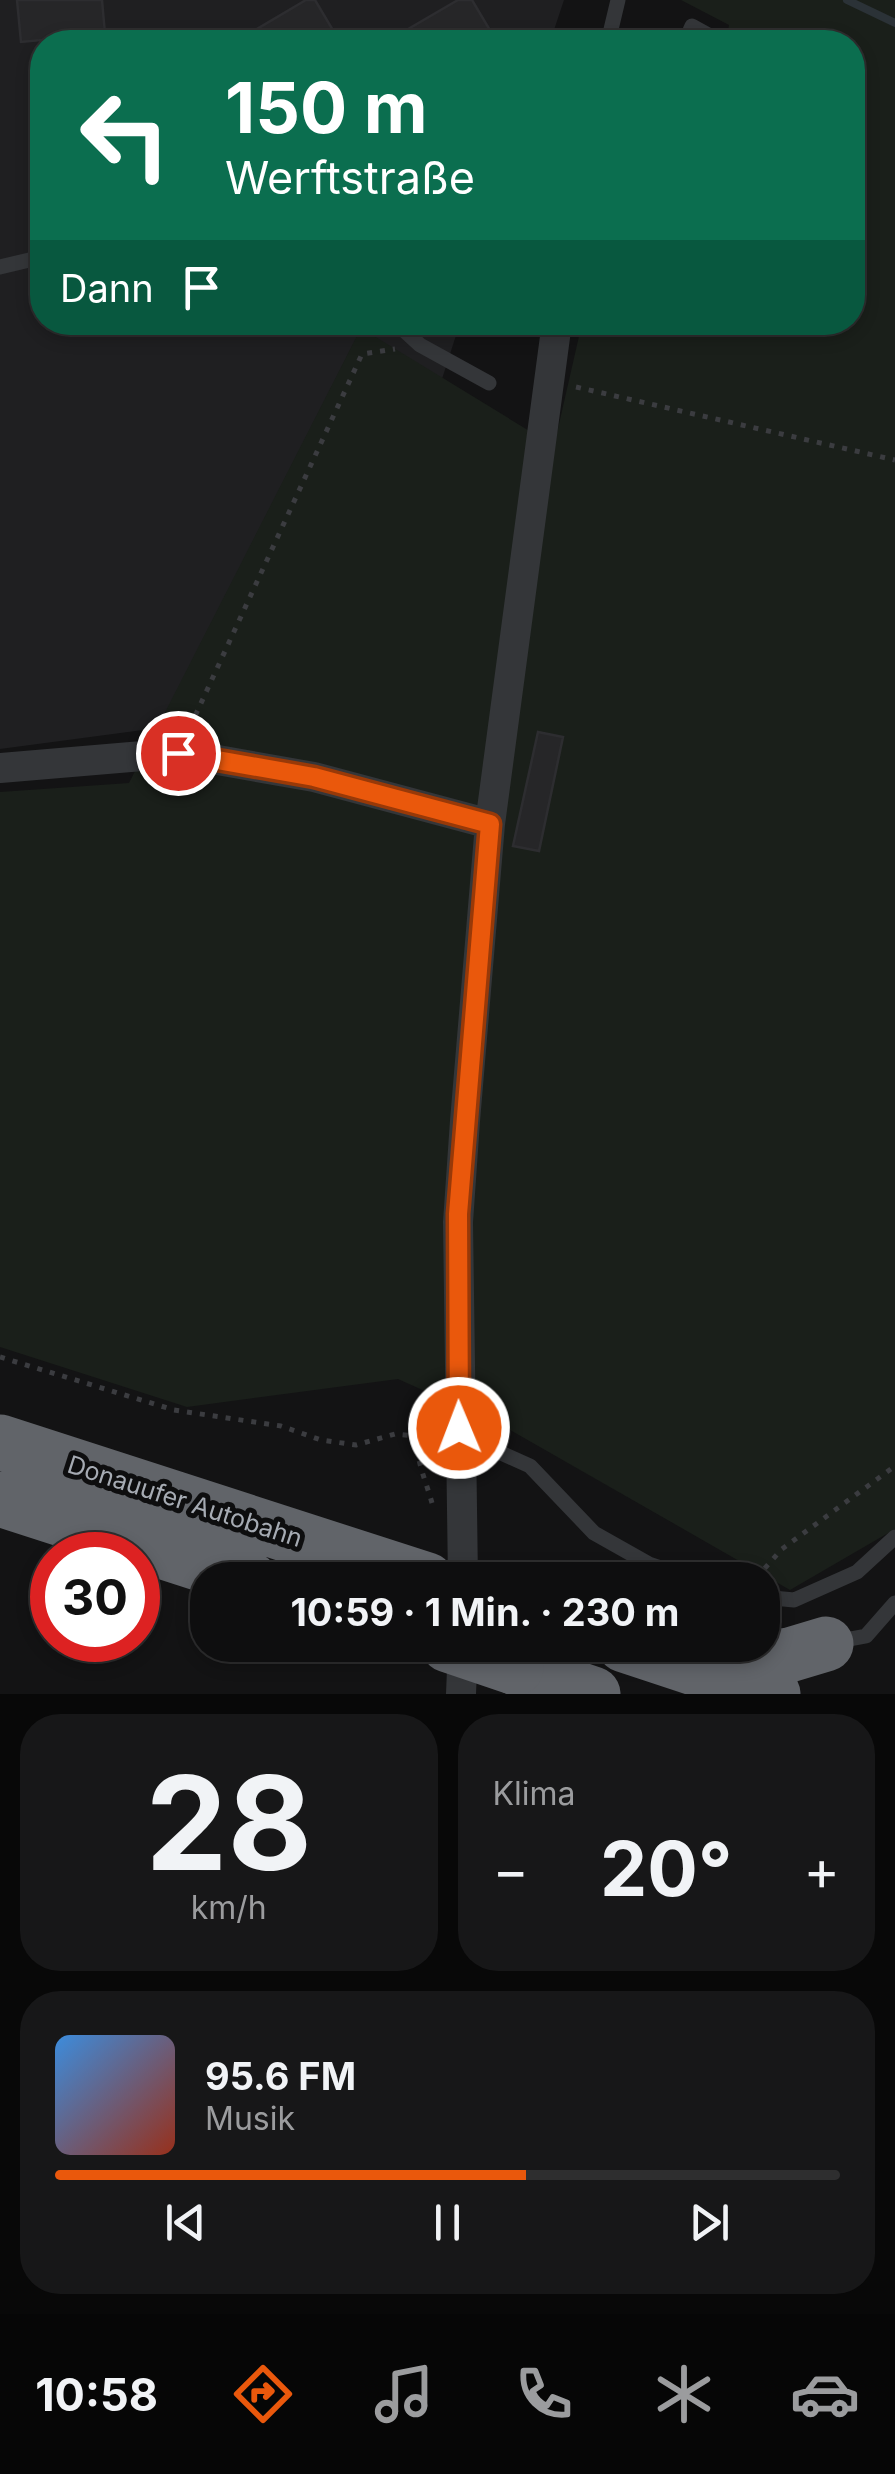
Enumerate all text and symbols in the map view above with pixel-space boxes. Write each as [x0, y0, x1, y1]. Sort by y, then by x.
text: 150 m [225, 65, 428, 150]
icon: left [60, 70, 190, 200]
text: Werftstraße [225, 150, 475, 205]
icon: arrive [174, 260, 229, 315]
text: Dann [60, 265, 154, 311]
pin [136, 711, 221, 796]
icon: arrive [151, 726, 206, 781]
position arrow [407, 1376, 511, 1480]
street label: Donauufer Autobahn [64, 1449, 306, 1553]
speed limit sign: 30 [30, 1532, 160, 1662]
text: 10:59 · 1 Min. · 230 m [290, 1589, 680, 1635]
text: 28 [146, 1744, 312, 1901]
text: Klima [493, 1774, 576, 1813]
text: 20° [600, 1823, 732, 1914]
text: − [493, 1837, 529, 1903]
text: + [804, 1837, 840, 1903]
text: km/h [191, 1888, 267, 1927]
text: 95.6 FM [205, 2053, 356, 2099]
text: Musik [205, 2099, 295, 2138]
icon: previous [158, 2195, 213, 2250]
icon: pause [420, 2195, 475, 2250]
icon: next [682, 2195, 737, 2250]
icon: directions [228, 2359, 298, 2429]
icon: music [369, 2359, 439, 2429]
icon: phone [509, 2359, 579, 2429]
icon: climate [649, 2359, 719, 2429]
icon: car [790, 2359, 860, 2429]
text: 10:58 [35, 2367, 158, 2422]

